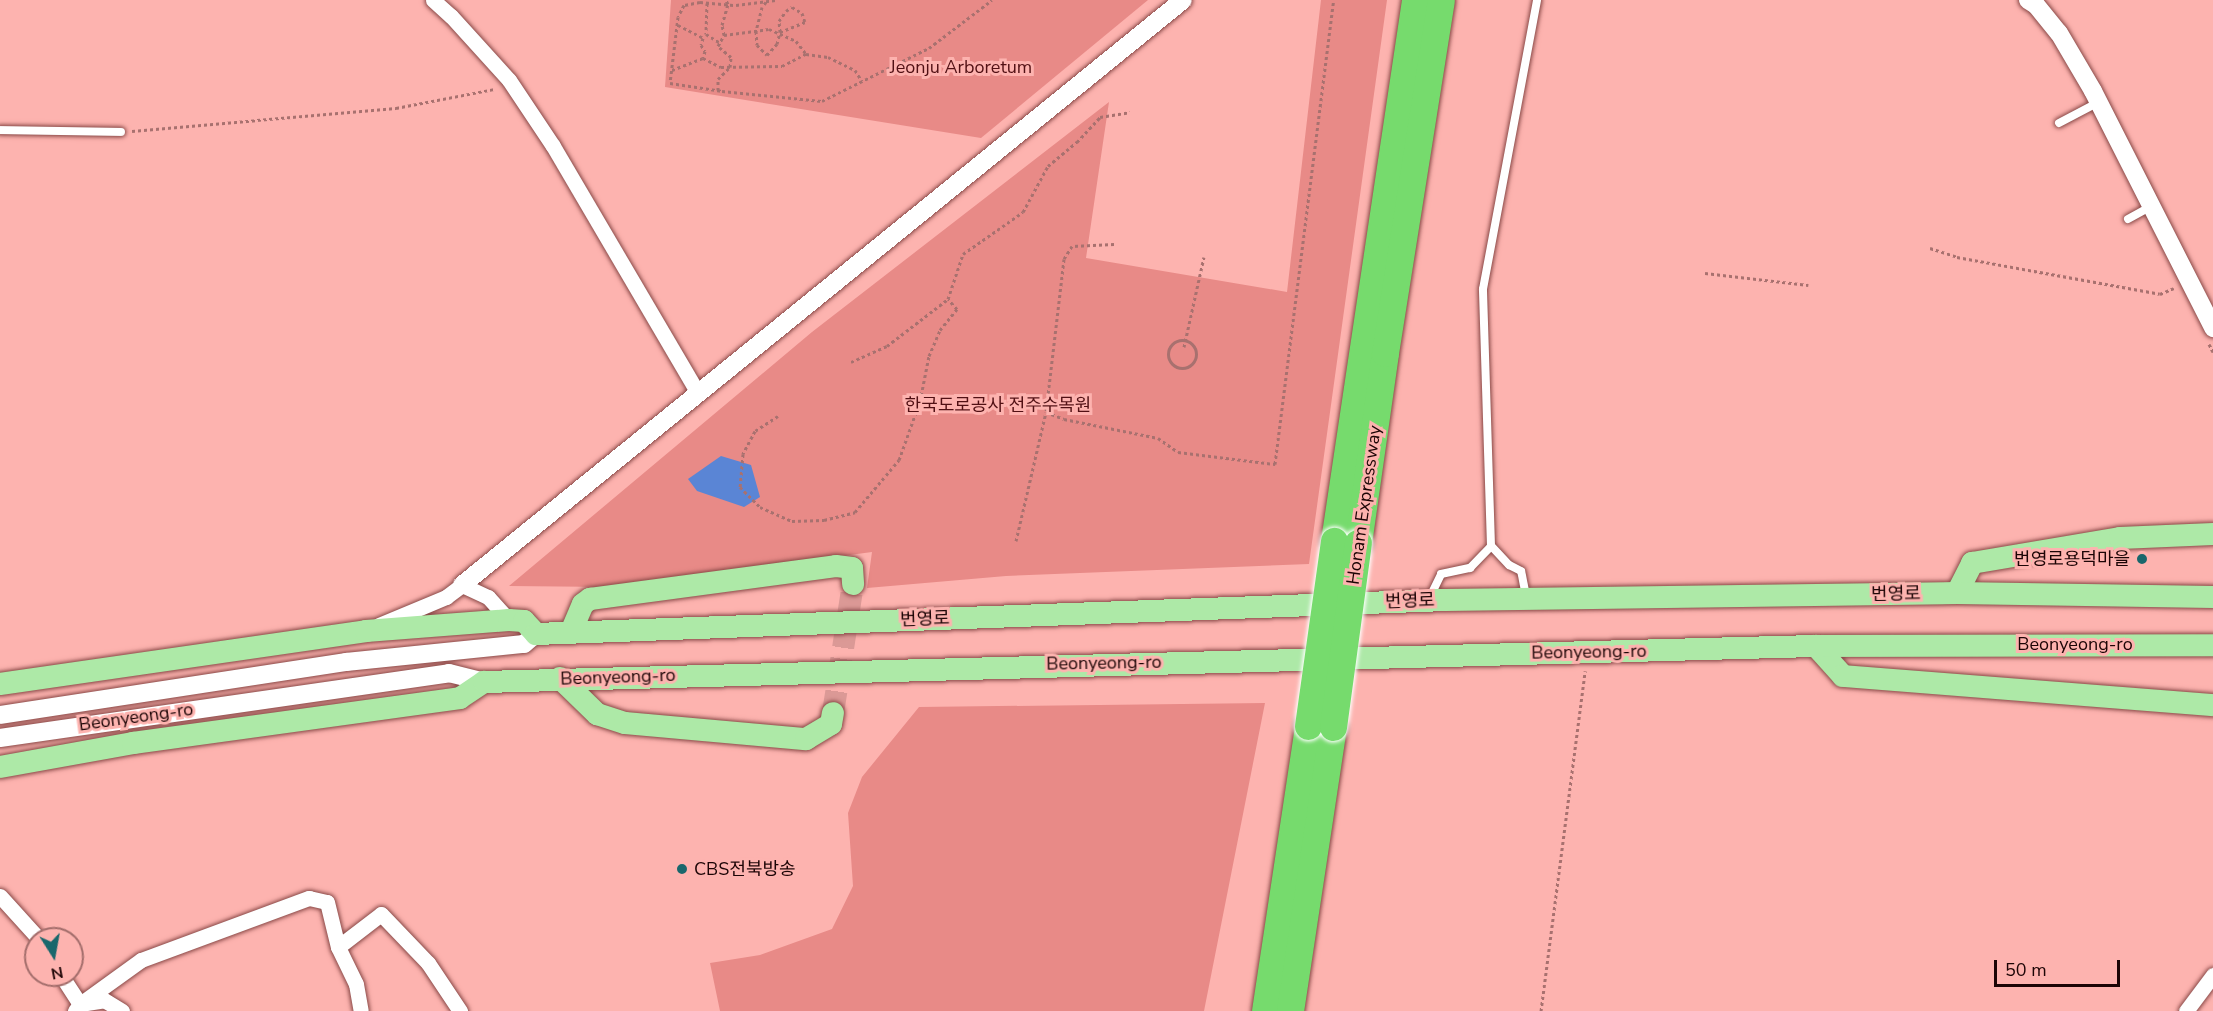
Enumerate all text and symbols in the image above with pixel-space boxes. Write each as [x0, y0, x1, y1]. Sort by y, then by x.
park label: Jeonju Arboretum [890, 56, 1032, 78]
park label: 한국도로공사 전주수목원 [905, 394, 1091, 416]
street label: Honam Expressway [1342, 424, 1386, 586]
place label: 번영로용덕마을 [2014, 548, 2130, 570]
marker: 번영로용덕마을 [2135, 552, 2149, 566]
street label: 번영로 [1871, 583, 1921, 605]
street label: 번영로 [1385, 589, 1435, 613]
street label: 번영로 [900, 607, 950, 631]
street label: Beonyeong-ro [2017, 633, 2133, 655]
street label: Beonyeong-ro [1531, 640, 1647, 664]
street label: Beonyeong-ro [1046, 651, 1162, 675]
street label: Beonyeong-ro [560, 664, 676, 690]
street label: Beonyeong-ro [77, 698, 195, 736]
place label: CBS전북방송 [694, 858, 796, 880]
marker: CBS전북방송 [675, 862, 689, 876]
north arrow [24, 927, 84, 987]
scale bar [1997, 948, 2123, 986]
text: 50 m [2005, 958, 2047, 982]
text: N [49, 961, 65, 985]

